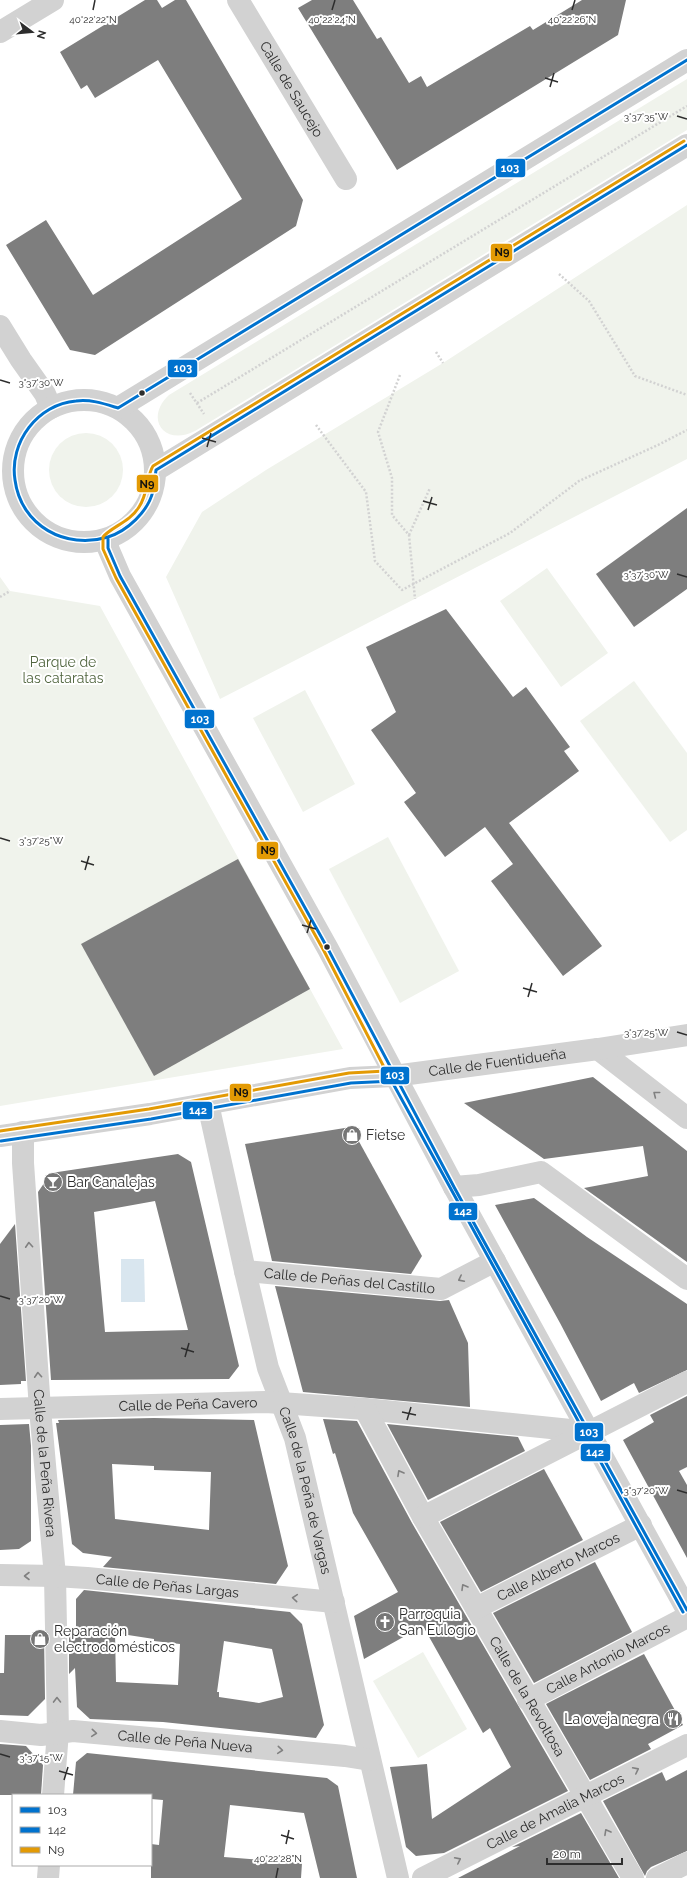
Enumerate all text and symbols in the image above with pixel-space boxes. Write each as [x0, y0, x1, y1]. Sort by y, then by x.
north arrow [12, 12, 52, 52]
text: 40°22'22"N [69, 14, 117, 25]
text: 40°22'24"N [308, 14, 356, 25]
text: 40°22'26"N [548, 14, 596, 25]
text: N [34, 29, 49, 40]
street label: Calle de Saucejo [257, 38, 327, 140]
text: 3°37'35"W [624, 111, 669, 122]
line badge: 103 [495, 158, 526, 178]
text: 103 [501, 162, 519, 175]
line badge: N9 [490, 243, 513, 262]
text: N9 [495, 246, 510, 259]
line badge: 103 [167, 359, 198, 378]
text: 103 [174, 362, 192, 375]
text: 3°37'30"W [19, 377, 64, 388]
unlabelled marker [137, 388, 147, 398]
line badge: N9 [136, 474, 159, 493]
text: N9 [140, 478, 155, 491]
text: 3°37'30"W [624, 569, 669, 580]
park label: Parque de las cataratas [23, 654, 104, 686]
line badge: 103 [184, 709, 215, 729]
text: 103 [191, 713, 209, 726]
text: 3°37'25"W [19, 835, 64, 846]
line badge: N9 [256, 841, 279, 860]
text: N9 [261, 844, 276, 857]
unlabelled marker [322, 942, 332, 952]
text: 3°37'25"W [624, 1027, 669, 1038]
street label: Calle de Fuentidueña [428, 1045, 567, 1079]
line badge: 103 [380, 1066, 410, 1085]
text: 103 [386, 1069, 404, 1082]
line badge: N9 [229, 1083, 252, 1102]
text: N9 [234, 1086, 249, 1099]
one-way arrow [654, 1092, 661, 1099]
line badge: 142 [182, 1101, 213, 1120]
text: 142 [189, 1104, 207, 1117]
shop icon: Fietse [341, 1124, 363, 1146]
place label: Fietse [366, 1127, 405, 1143]
bar icon: Bar Canalejas [42, 1171, 64, 1193]
place label: Bar Canalejas [67, 1174, 155, 1190]
line badge: 142 [448, 1202, 478, 1221]
text: 142 [454, 1205, 472, 1218]
one-way arrow [24, 1242, 33, 1248]
street label: Calle de Peñas del Castillo [263, 1265, 436, 1296]
one-way arrow [457, 1274, 465, 1282]
text: 3°37'20"W [19, 1294, 64, 1305]
one-way arrow [33, 1372, 42, 1378]
street label: Calle de la Peña Rivera [31, 1389, 59, 1538]
street label: Calle de Peña Cavero [118, 1394, 258, 1414]
street label: Calle de la Peña de Vargas [276, 1404, 335, 1576]
line badge: 103 [574, 1422, 604, 1442]
text: 103 [580, 1426, 598, 1439]
line badge: 142 [580, 1443, 611, 1462]
text: 142 [586, 1446, 604, 1459]
one-way arrow [397, 1470, 404, 1478]
text: 3°37'20"W [624, 1485, 669, 1496]
street label: Calle Alberto Marcos [494, 1529, 622, 1604]
street label: Calle de Peñas Largas [95, 1571, 240, 1601]
one-way arrow [24, 1572, 30, 1580]
one-way arrow [461, 1584, 468, 1591]
one-way arrow [292, 1594, 299, 1603]
place label: Parroquia San Eulogio [399, 1606, 476, 1638]
church icon: Parroquia San Eulogio [374, 1611, 396, 1633]
street label: Calle Antonio Marcos [543, 1619, 672, 1697]
place label: Reparación electrodomésticos [54, 1623, 175, 1655]
shop icon: Reparación electrodomésticos [29, 1628, 51, 1650]
street label: Calle de la Revoltosa [486, 1634, 568, 1759]
one-way arrow [53, 1697, 61, 1703]
restaurant icon: La oveja negra [662, 1708, 684, 1730]
place label: La oveja negra [564, 1711, 659, 1727]
street label: Calle de Peña Nueva [117, 1727, 253, 1755]
one-way arrow [91, 1728, 97, 1737]
one-way arrow [277, 1745, 283, 1754]
text: 3°37'15"W [19, 1752, 63, 1763]
one-way arrow [632, 1767, 639, 1775]
street label: Calle de Amalia Marcos [484, 1770, 627, 1853]
legend [12, 1794, 152, 1866]
text: 103 [48, 1803, 67, 1817]
text: 142 [48, 1823, 66, 1837]
one-way arrow [604, 1829, 611, 1836]
scale bar [547, 1840, 622, 1866]
text: N9 [48, 1843, 64, 1857]
text: 20 m [553, 1847, 581, 1861]
text: 40°22'28"N [254, 1853, 302, 1864]
one-way arrow [453, 1858, 461, 1865]

